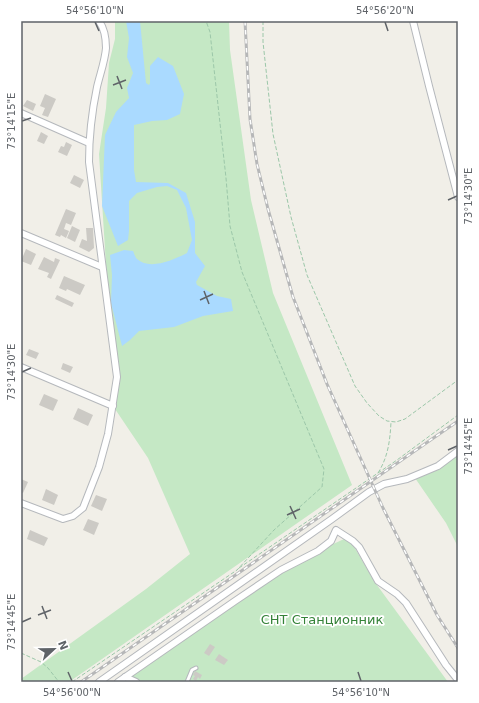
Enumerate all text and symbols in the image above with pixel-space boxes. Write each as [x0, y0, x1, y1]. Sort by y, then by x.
text: 54°56'10"N [66, 5, 124, 16]
text: 54°56'20"N [356, 5, 414, 16]
text: 73°14'15"E [6, 93, 17, 149]
text: 73°14'30"E [463, 168, 474, 224]
text: 73°14'30"E [6, 344, 17, 400]
text: 73°14'45"E [463, 418, 474, 474]
text: 73°14'45"E [6, 594, 17, 650]
park label: СНТ Станционник [261, 612, 383, 627]
north arrow [34, 629, 74, 669]
text: N [55, 639, 71, 652]
text: 54°56'00"N [43, 687, 101, 698]
text: 54°56'10"N [332, 687, 390, 698]

